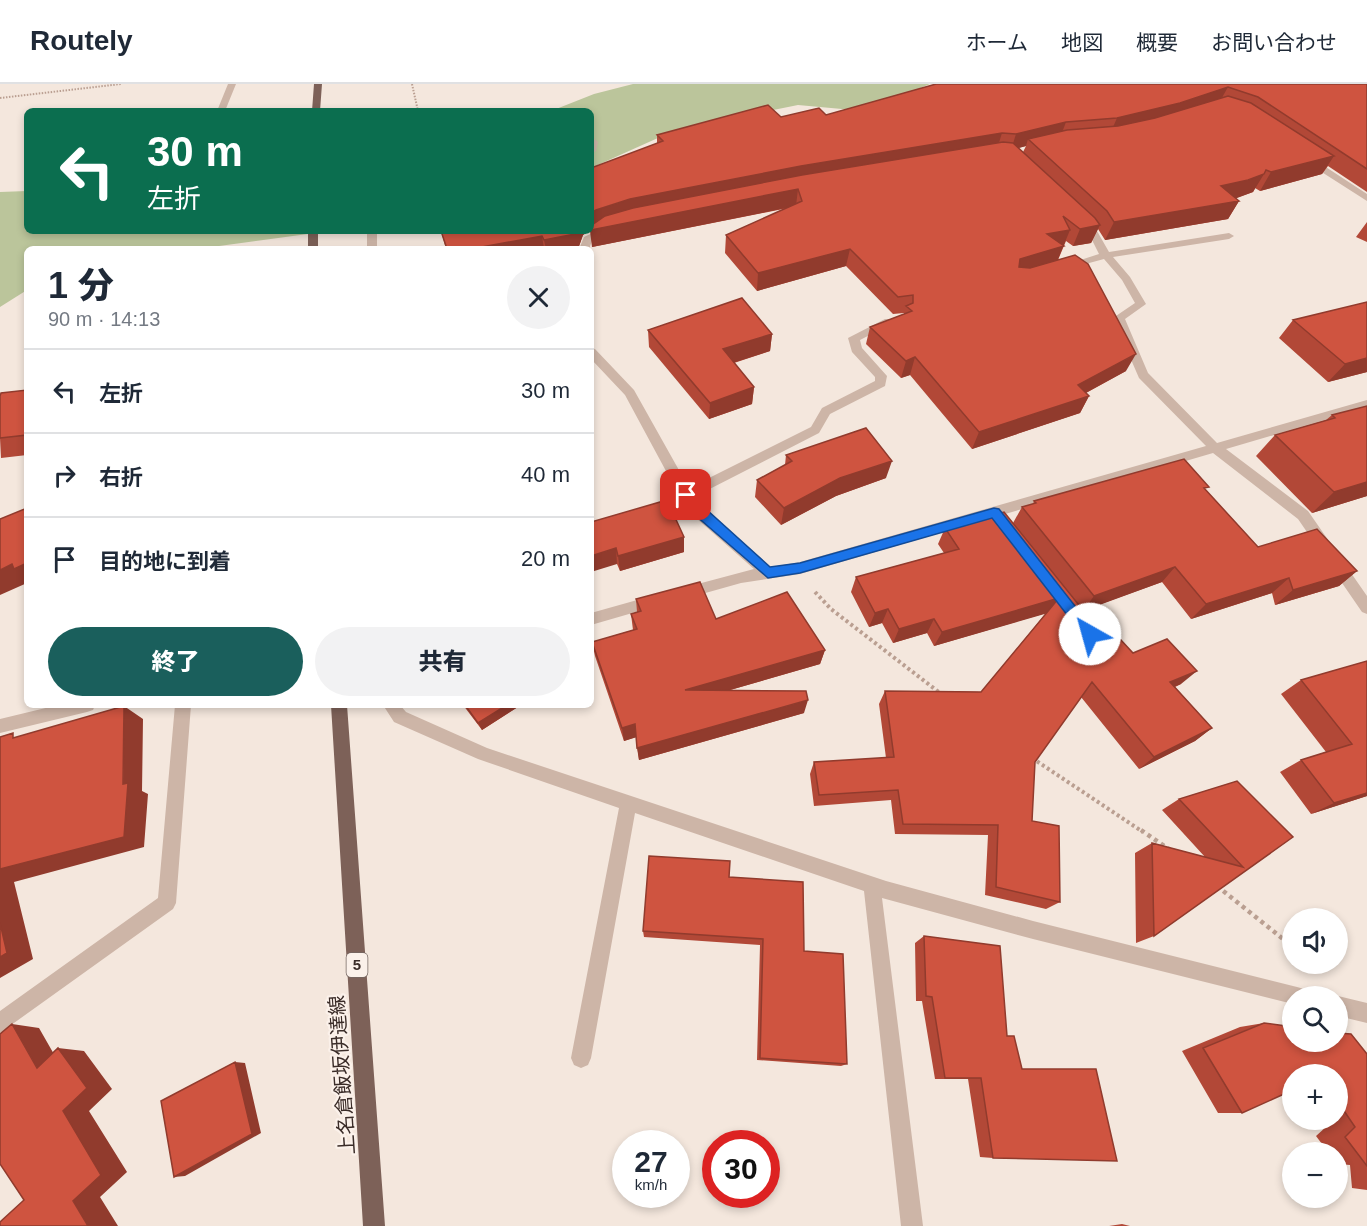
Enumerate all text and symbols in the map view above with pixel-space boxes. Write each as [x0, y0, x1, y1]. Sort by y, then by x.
text: Routely [30, 25, 133, 56]
text: ホーム [966, 31, 1028, 54]
text: 地図 [1061, 31, 1103, 54]
text: 概要 [1136, 31, 1178, 54]
text: お問い合わせ [1211, 31, 1337, 54]
text: 30 m [147, 128, 243, 175]
icon: left [48, 132, 126, 210]
text: 左折 [147, 184, 201, 214]
text: 1 分 [48, 265, 114, 306]
button: close [507, 266, 570, 329]
text: 90 m · 14:13 [48, 308, 160, 330]
icon: left [48, 375, 81, 408]
text: 30 m [521, 378, 570, 403]
text: 左折 [99, 381, 143, 406]
icon: right [48, 459, 81, 492]
text: 40 m [521, 462, 570, 487]
text: 右折 [99, 465, 143, 490]
pin [660, 469, 711, 520]
icon: arrive [669, 478, 702, 511]
icon: arrive [48, 543, 81, 576]
text: 20 m [521, 546, 570, 571]
text: 目的地に到着 [99, 549, 231, 574]
position arrow [1058, 602, 1122, 666]
button: 終了 [48, 627, 303, 696]
button: 共有 [315, 627, 570, 696]
map controls [1282, 908, 1348, 1208]
button: sound [1282, 908, 1348, 974]
road number: 5 [346, 953, 368, 977]
button: search [1282, 986, 1348, 1052]
street label: 上名倉飯坂伊達線 [325, 994, 359, 1156]
button: + [1282, 1064, 1348, 1130]
speed limit sign: 30 [702, 1130, 780, 1208]
button: − [1282, 1142, 1348, 1208]
text: 27 [634, 1145, 668, 1178]
text: km/h [635, 1176, 667, 1193]

